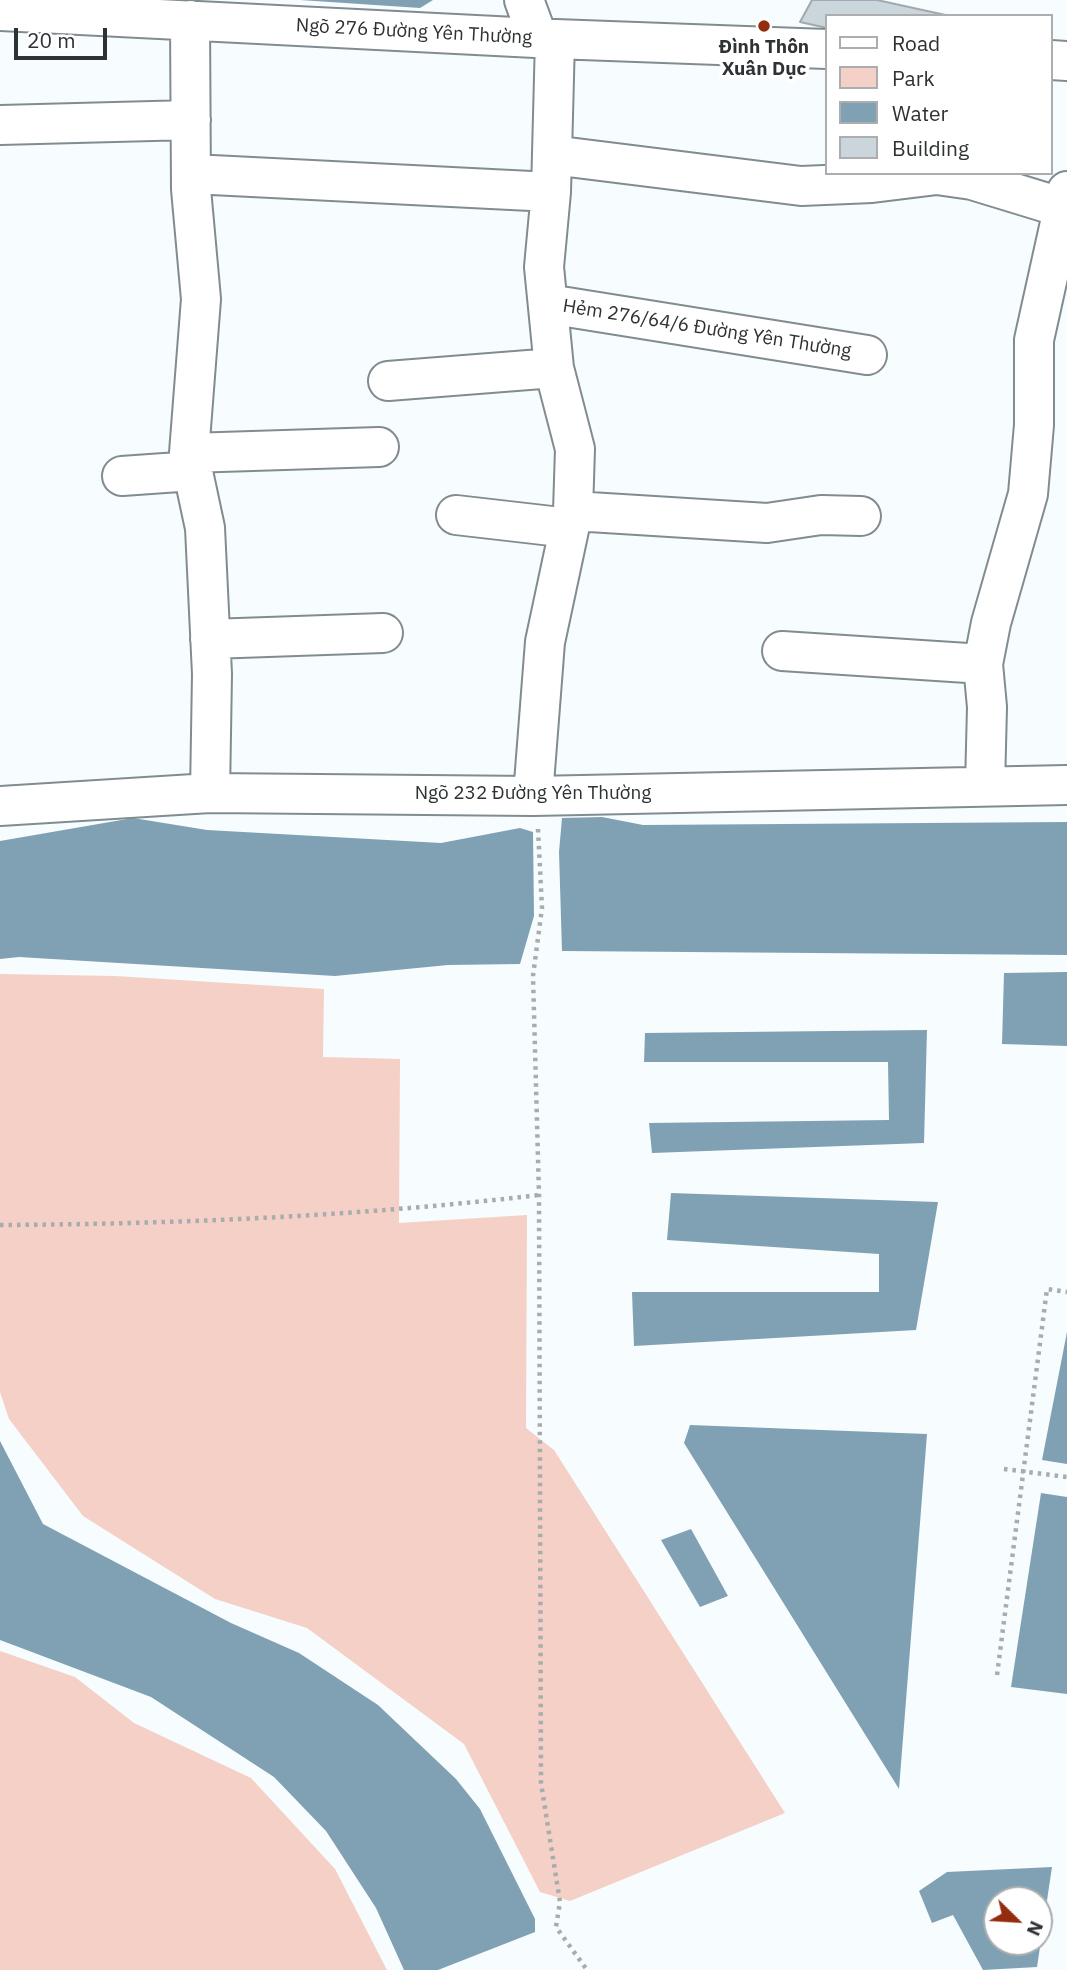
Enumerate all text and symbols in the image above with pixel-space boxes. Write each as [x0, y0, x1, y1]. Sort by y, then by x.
scale bar [18, 14, 110, 58]
street label: Ngõ 276 Đường Yên Thường [295, 14, 533, 50]
legend [825, 14, 1053, 175]
marker: Đình Thôn Xuân Dục [756, 18, 772, 34]
text: 20 m [27, 26, 76, 54]
text: Road [892, 29, 940, 57]
place label: Đình Thôn Xuân Dục [719, 37, 809, 81]
text: Park [892, 64, 935, 92]
text: Water [892, 99, 948, 127]
text: Building [892, 134, 969, 162]
street label: Hẻm 276/64/6 Đường Yên Thường [561, 295, 853, 363]
street label: Ngõ 232 Đường Yên Thường [415, 783, 651, 805]
north arrow [983, 1886, 1053, 1956]
text: N [1022, 1918, 1049, 1940]

